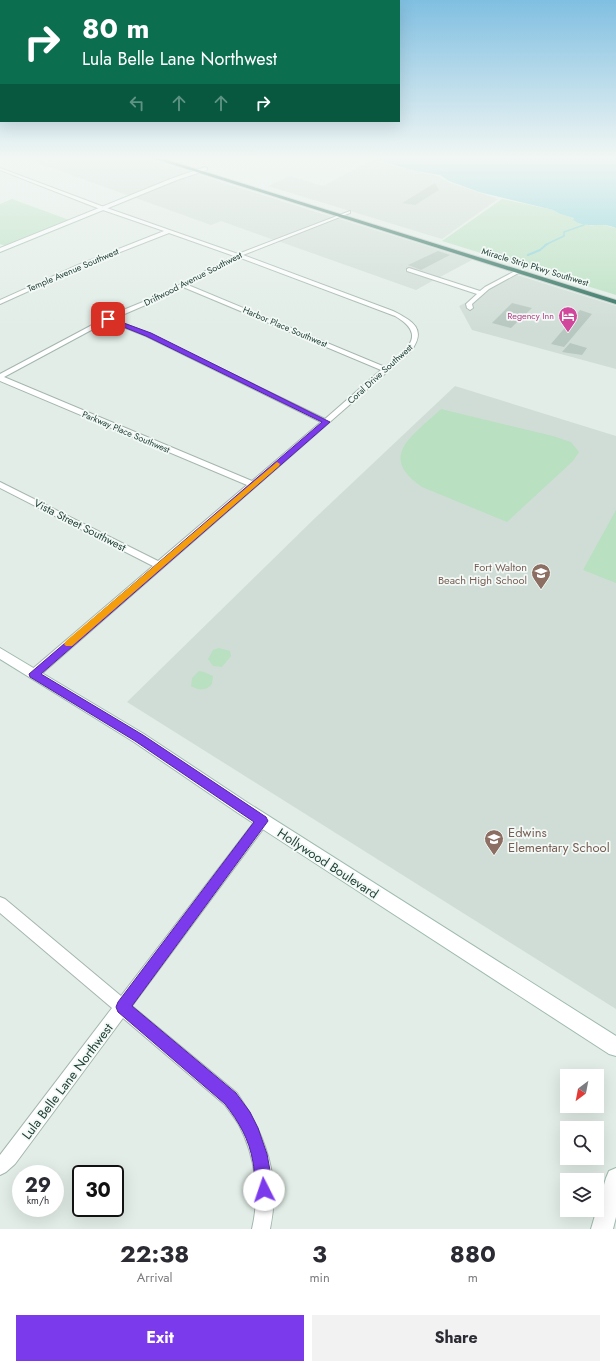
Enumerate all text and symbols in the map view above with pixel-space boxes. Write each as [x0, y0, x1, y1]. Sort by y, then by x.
text: 80 m [82, 8, 149, 49]
icon: right [16, 16, 68, 68]
text: Lula Belle Lane Northwest [82, 46, 277, 72]
icon: left [126, 92, 148, 114]
icon: ahead [168, 92, 190, 114]
icon: ahead [210, 92, 232, 114]
icon: right [252, 92, 274, 114]
street label: Temple Avenue Southwest [25, 244, 121, 295]
street label: Miracle Strip Pkwy Southwest [480, 244, 591, 289]
street label: Driftwood Avenue Southwest [141, 248, 245, 309]
pin [91, 302, 125, 336]
street label: Harbor Place Southwest [241, 303, 330, 351]
hotel icon: Regency Inn [557, 305, 579, 333]
icon: arrive [97, 308, 119, 330]
place label: Regency Inn [507, 309, 554, 322]
street label: Coral Drive Southwest [344, 340, 416, 406]
street label: Parkway Place Southwest [80, 407, 173, 456]
street label: Vista Street Southwest [31, 495, 129, 555]
place label: Fort Walton Beach High School [438, 559, 527, 588]
school or university icon: Fort Walton Beach High School [530, 562, 552, 590]
place label: Edwins Elementary School [508, 823, 610, 857]
street label: Hollywood Boulevard [273, 824, 382, 903]
school or university icon: Edwins Elementary School [483, 828, 505, 856]
street label: Lula Belle Lane Northwest [17, 1019, 118, 1143]
north arrow [560, 1069, 604, 1113]
map controls [560, 1069, 604, 1217]
button: search [560, 1121, 604, 1165]
speed limit sign: 30 [72, 1165, 124, 1217]
position arrow [243, 1169, 285, 1211]
text: 29 [25, 1171, 51, 1200]
button: layers [560, 1173, 604, 1217]
text: km/h [27, 1193, 49, 1208]
text: 22:38 [120, 1236, 189, 1271]
text: 3 [312, 1236, 327, 1271]
text: 880 [450, 1236, 496, 1271]
text: Arrival [137, 1268, 173, 1287]
text: min [309, 1268, 330, 1287]
text: m [468, 1268, 478, 1287]
button: Exit [16, 1315, 304, 1361]
button: Share [312, 1315, 600, 1361]

